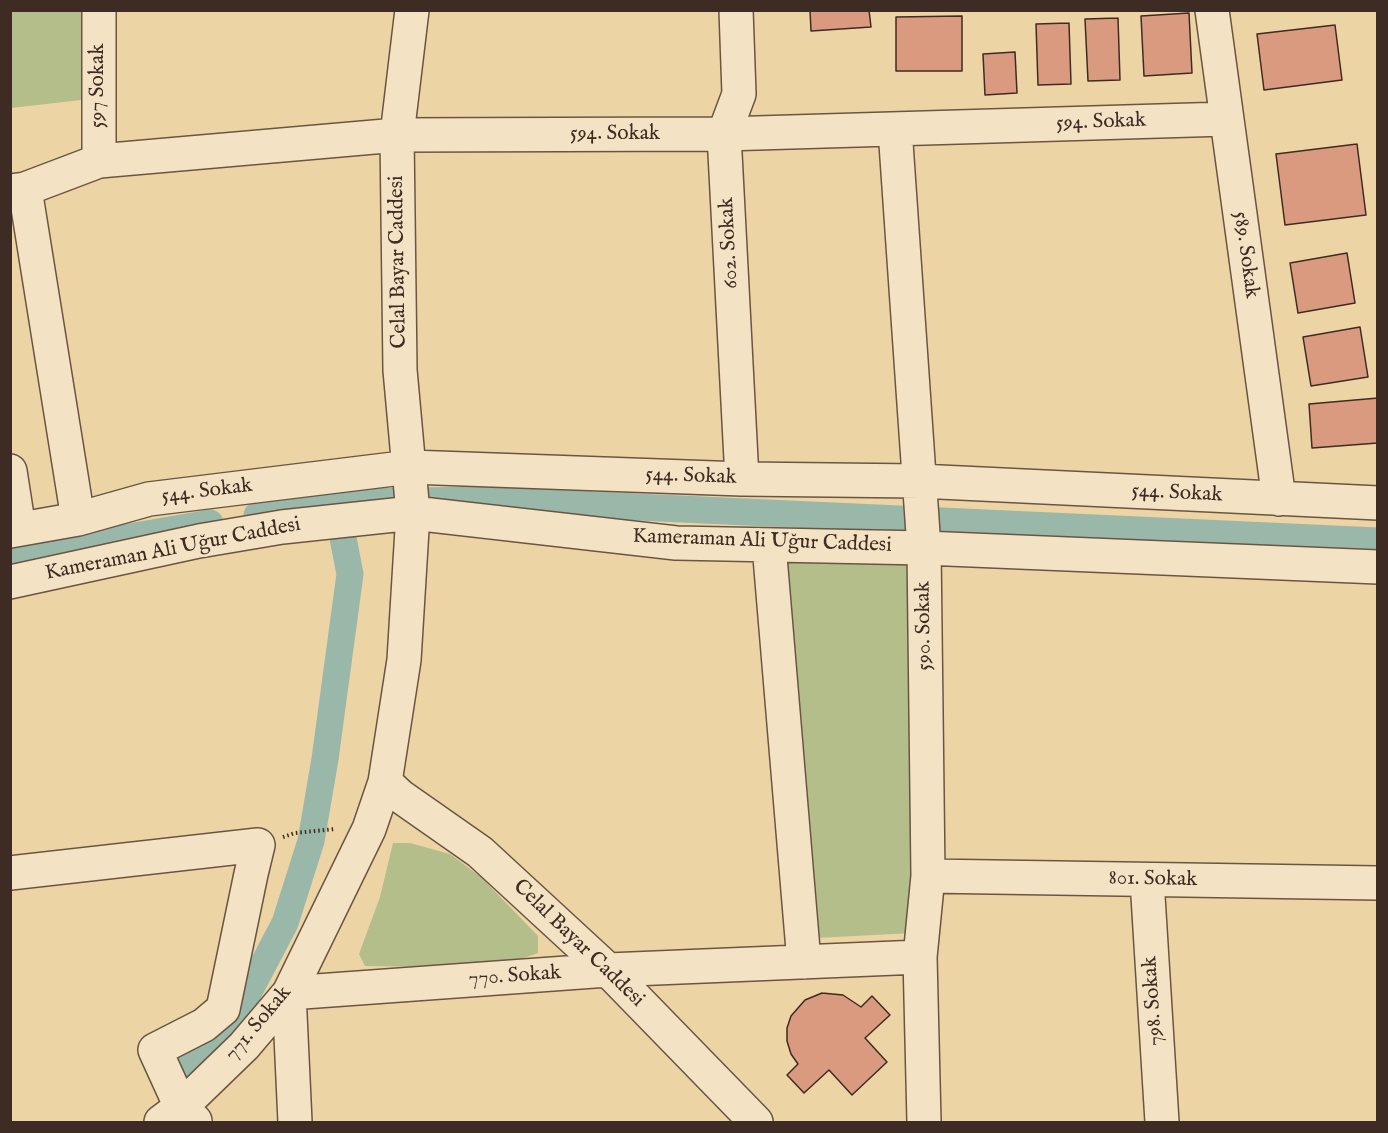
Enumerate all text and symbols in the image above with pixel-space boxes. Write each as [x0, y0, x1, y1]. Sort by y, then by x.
street label: 597 Sokak [86, 44, 112, 128]
street label: 594. Sokak [1056, 109, 1146, 137]
street label: 594. Sokak [570, 122, 660, 148]
street label: Celal Bayar Caddesi [385, 175, 413, 349]
street label: 602. Sokak [715, 197, 745, 289]
street label: 589. Sokak [1226, 210, 1264, 300]
street label: 544. Sokak [645, 463, 737, 491]
street label: 544. Sokak [160, 474, 254, 510]
street label: 544. Sokak [1131, 479, 1223, 509]
street label: Kameraman Ali Uğur Caddesi [43, 513, 303, 587]
street label: Kameraman Ali Uğur Caddesi [632, 525, 892, 559]
street label: 590. Sokak [912, 581, 938, 671]
street label: 801. Sokak [1108, 867, 1198, 893]
street label: Celal Bayar Caddesi [507, 875, 649, 1013]
street label: 798. Sokak [1138, 955, 1170, 1047]
street label: 770. Sokak [468, 961, 562, 993]
street label: 771. Sokak [220, 981, 298, 1067]

